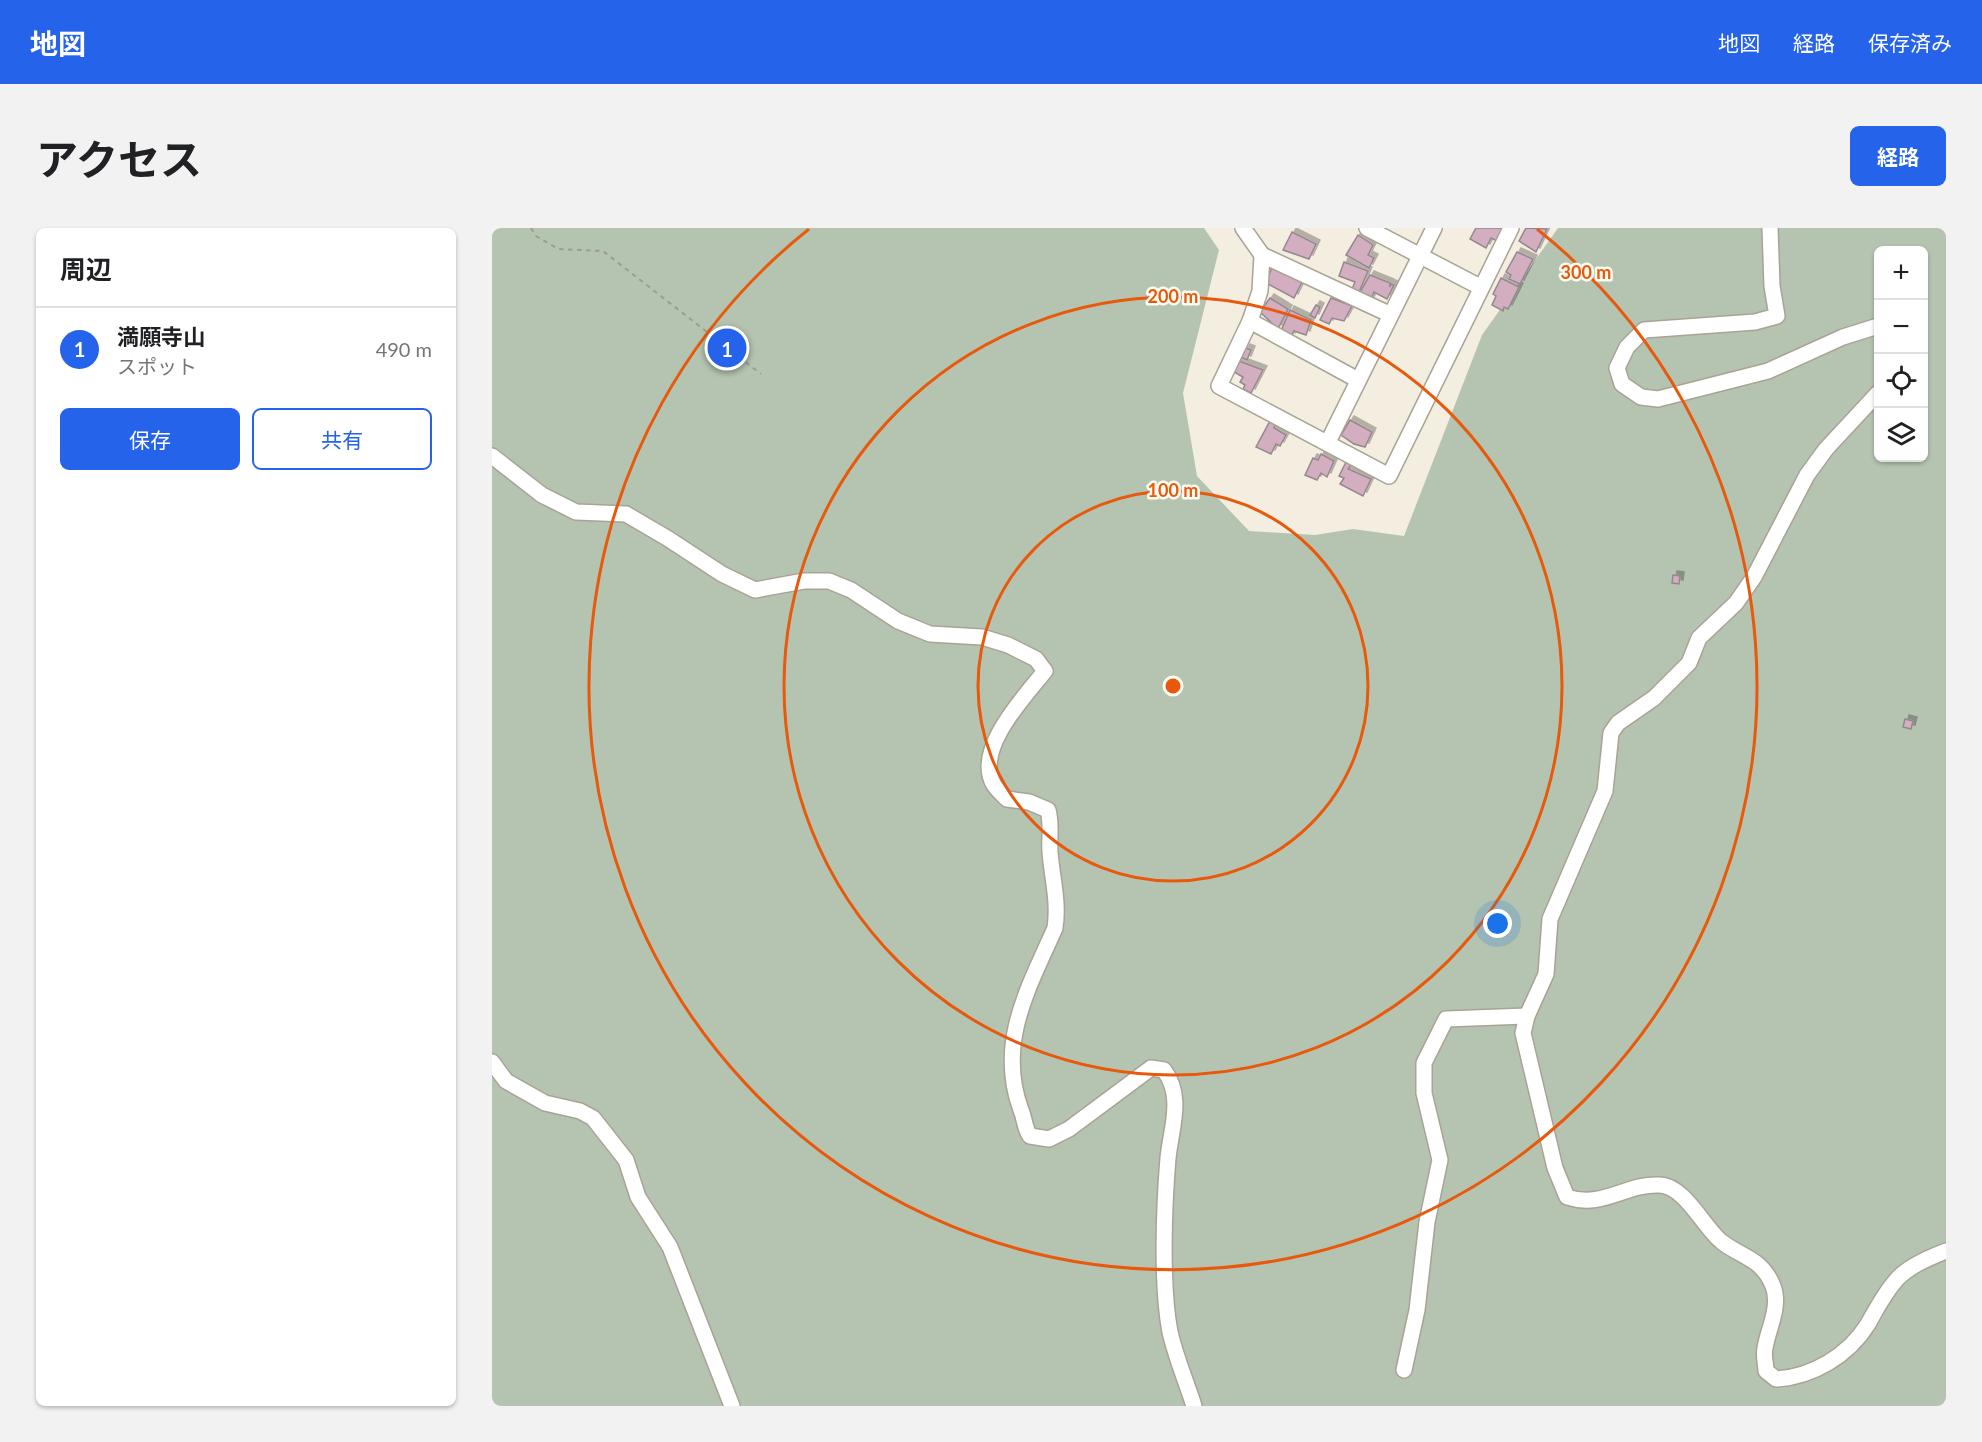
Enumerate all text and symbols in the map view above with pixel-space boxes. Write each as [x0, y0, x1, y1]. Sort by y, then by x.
text: 地図 [30, 26, 86, 60]
text: 地図 [1718, 30, 1760, 55]
text: 経路 [1793, 30, 1835, 55]
text: 保存済み [1868, 30, 1952, 55]
button: 経路 [1850, 126, 1946, 186]
text: アクセス [36, 134, 202, 184]
map controls [1874, 246, 1928, 462]
button: + [1874, 246, 1928, 300]
text: 周辺 [60, 253, 112, 285]
text: 300 m [1561, 261, 1611, 283]
text: 200 m [1148, 285, 1198, 307]
button: − [1874, 300, 1928, 354]
text: 満願寺山 [117, 323, 205, 350]
pin: 1 [708, 326, 746, 370]
text: 1 [74, 337, 85, 361]
text: 490 m [376, 337, 432, 361]
text: スポット [117, 354, 197, 378]
button: locate [1874, 354, 1928, 408]
button: 保存 [60, 408, 240, 470]
button: 共有 [252, 408, 432, 470]
button: layers [1874, 408, 1928, 462]
text: 100 m [1148, 479, 1198, 501]
centre of rings [1163, 676, 1183, 696]
your location [1483, 909, 1512, 938]

